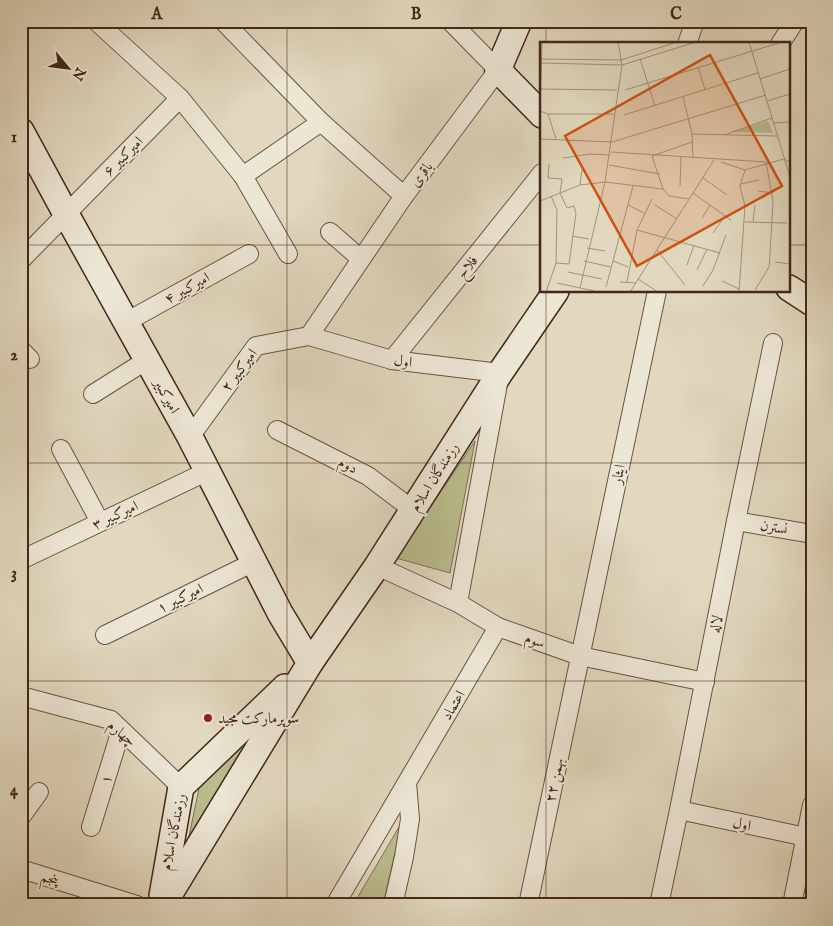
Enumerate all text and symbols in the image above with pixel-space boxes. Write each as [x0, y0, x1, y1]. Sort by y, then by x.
text: A [151, 5, 164, 25]
text: B [411, 5, 422, 25]
text: C [670, 5, 682, 25]
north arrow [42, 42, 92, 92]
inset map [540, 42, 790, 292]
text: N [68, 63, 90, 83]
text: 1 [11, 128, 17, 148]
street label: امیرکبیر ۶ [99, 132, 147, 180]
street label: باقری [406, 158, 437, 191]
street label: فلاح [452, 252, 485, 285]
street label: امیرکبیر ۴ [161, 268, 213, 309]
street label: امیرکبیر ۲ [217, 345, 262, 396]
text: 2 [10, 346, 18, 366]
street label: اول [393, 351, 413, 372]
street label: امیرکبیر [148, 374, 184, 417]
street label: رزمندگان اسلام [406, 439, 466, 517]
street label: دوم [333, 453, 361, 481]
street label: ایثار [607, 463, 630, 488]
street label: امیرکبیر ۳ [89, 496, 141, 534]
street label: نسترن [759, 516, 789, 539]
text: 3 [11, 564, 17, 584]
street label: امیرکبیر ۱ [154, 579, 206, 618]
street label: لاله [705, 614, 728, 635]
street label: سوم [521, 628, 548, 656]
street label: اعتماد [437, 687, 470, 724]
place label: سوپرمارکت مجید [218, 709, 299, 728]
marker: سوپرمارکت مجید [202, 712, 214, 724]
street label: چهارم [101, 716, 140, 753]
street label: ۲۲ بهمن [541, 756, 568, 804]
street label: ۱ [96, 772, 117, 786]
text: 4 [10, 781, 19, 801]
street label: رزمندگان اسلام [157, 792, 193, 873]
street label: اول [731, 813, 753, 836]
street label: پنجم [37, 867, 63, 894]

